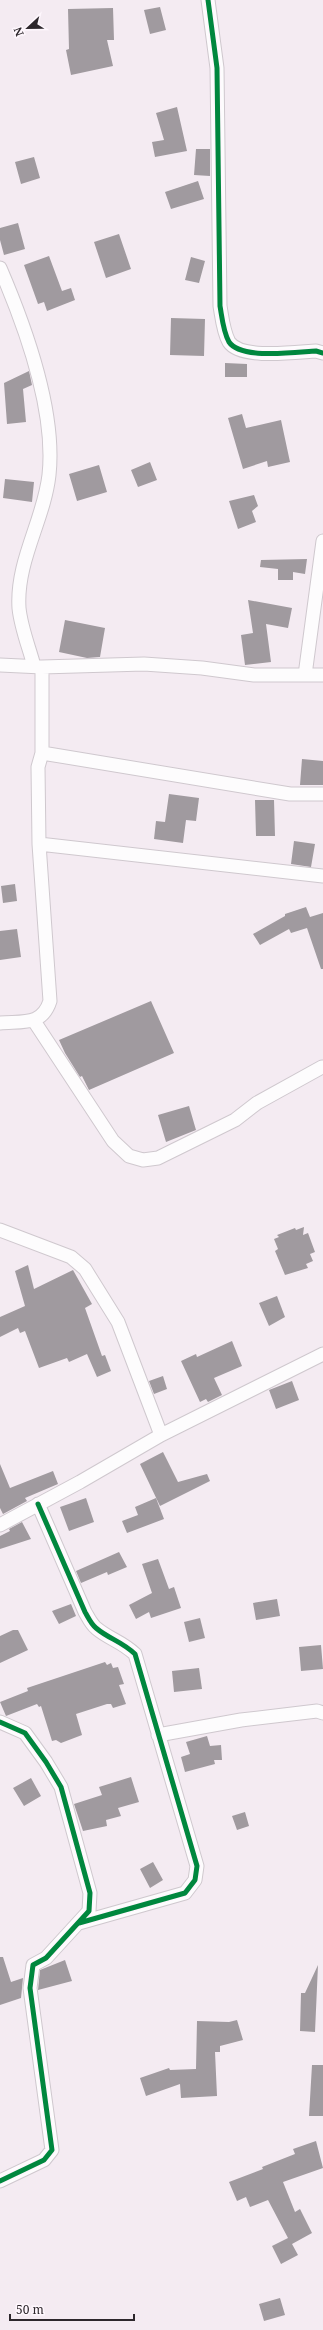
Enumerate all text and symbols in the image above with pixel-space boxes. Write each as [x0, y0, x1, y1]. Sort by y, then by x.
north arrow [8, 8, 48, 48]
text: N [10, 25, 27, 39]
scale bar [10, 2296, 134, 2322]
text: 50 m [16, 2301, 44, 2318]

